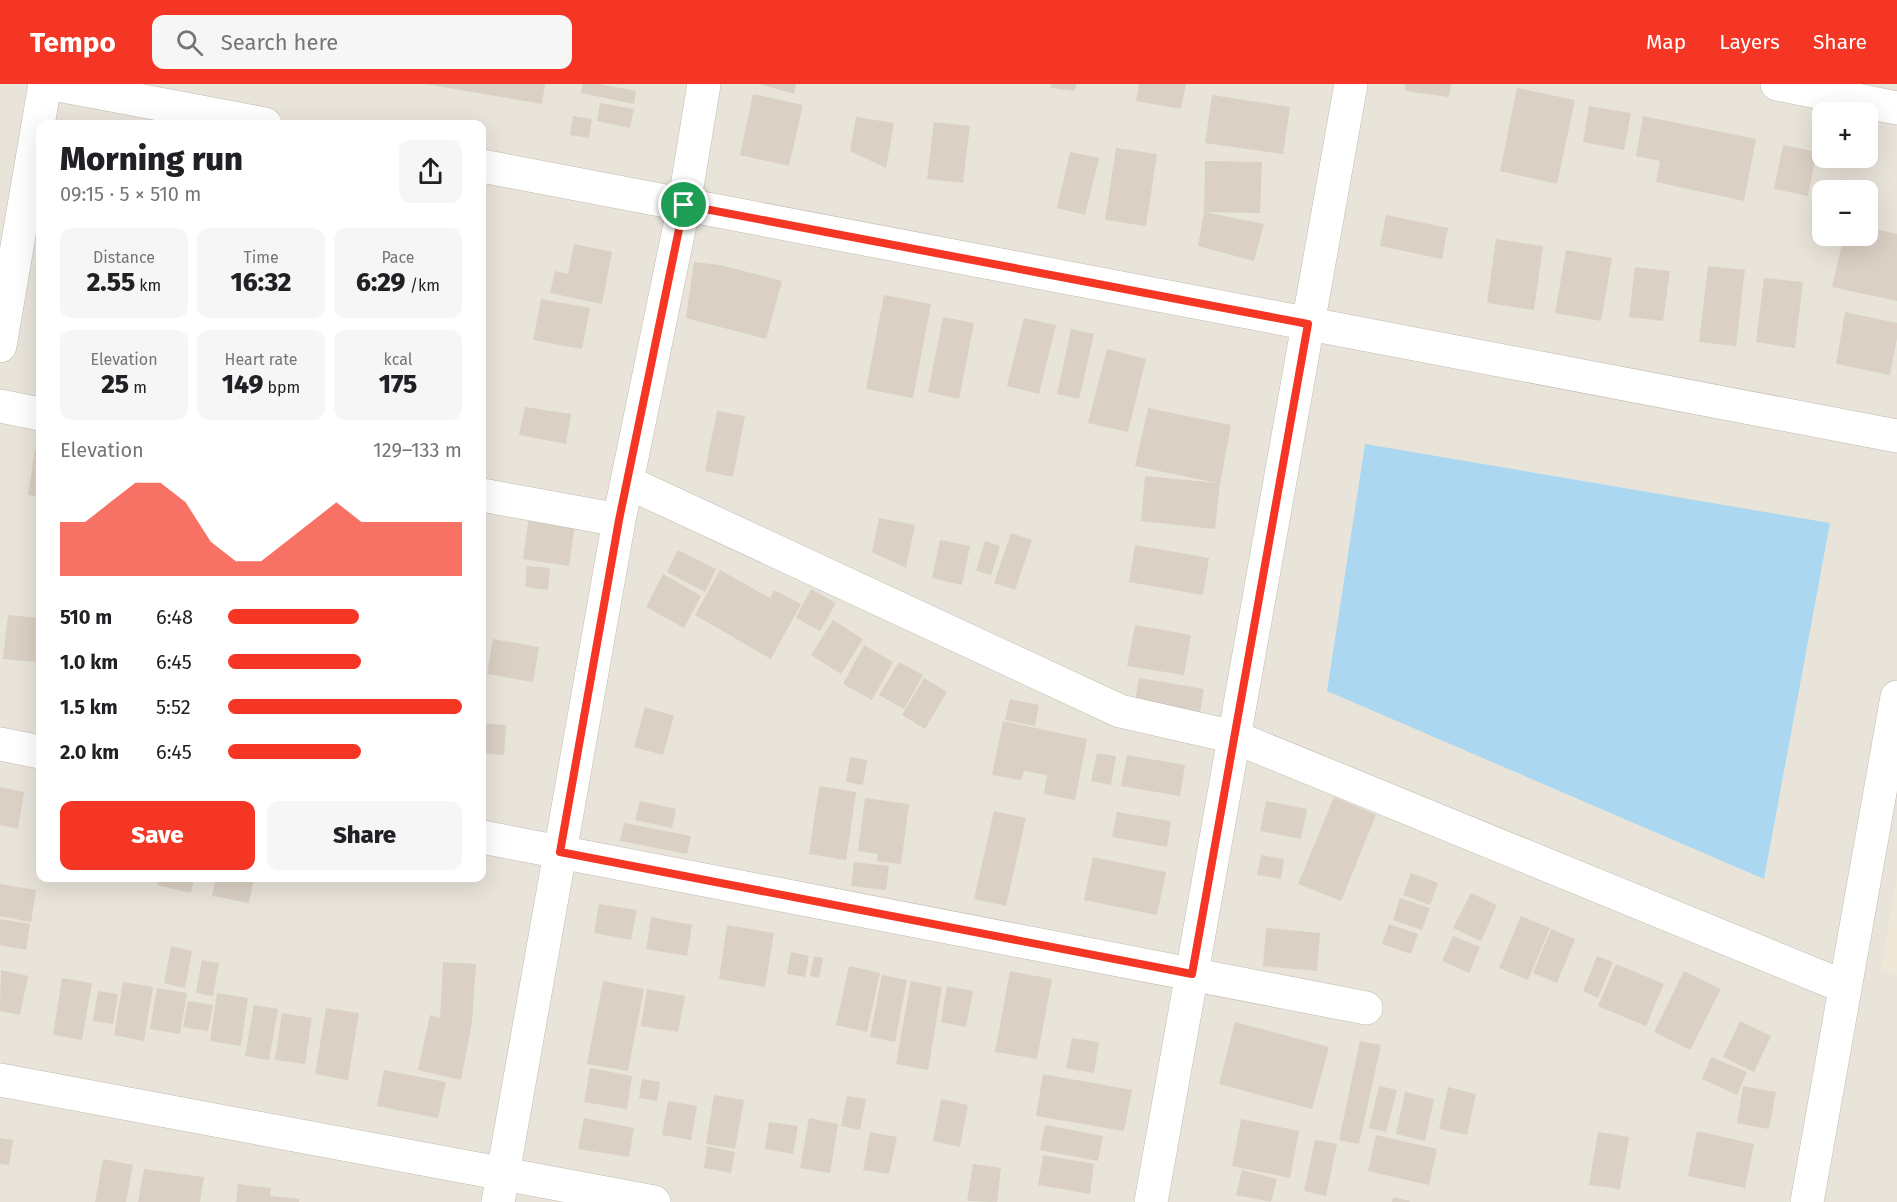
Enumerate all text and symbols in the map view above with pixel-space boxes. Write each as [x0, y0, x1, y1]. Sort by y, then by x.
search box [152, 15, 572, 69]
text: Tempo [30, 26, 116, 59]
icon: search [173, 26, 206, 59]
text: Search here [221, 29, 338, 56]
text: Map [1646, 29, 1686, 55]
text: Layers [1719, 29, 1780, 55]
text: Share [1813, 29, 1867, 55]
map controls [1812, 102, 1878, 246]
button: + [1812, 102, 1878, 168]
text: Morning run [60, 139, 243, 179]
button: share [399, 140, 462, 203]
pin [658, 179, 709, 230]
button: − [1812, 180, 1878, 246]
text: 09:15 · 5 × 510 m [60, 182, 201, 206]
icon: arrive [667, 188, 700, 221]
text: Distance [93, 248, 155, 267]
text: Time [243, 248, 279, 267]
text: Pace [381, 248, 415, 267]
text: 2.55 [87, 267, 135, 298]
text: 16:32 [231, 267, 291, 298]
text: 6:29 [356, 267, 405, 298]
text: km [135, 276, 161, 295]
text: /km [405, 276, 440, 295]
text: Elevation [90, 350, 158, 369]
text: Heart rate [225, 350, 297, 369]
text: kcal [384, 350, 412, 369]
text: 25 [101, 369, 129, 400]
text: 149 [222, 369, 263, 400]
text: 175 [379, 369, 417, 400]
text: m [129, 378, 147, 397]
text: bpm [263, 378, 300, 397]
text: Elevation [60, 438, 144, 462]
text: 129–133 m [373, 438, 462, 462]
text: 510 m [60, 605, 112, 629]
text: 6:48 [156, 605, 193, 629]
text: 1.0 km [60, 650, 118, 674]
text: 6:45 [156, 650, 192, 674]
text: 1.5 km [60, 695, 118, 719]
text: 5:52 [156, 695, 191, 719]
text: 2.0 km [60, 740, 119, 764]
text: 6:45 [156, 740, 192, 764]
button: Save [60, 801, 255, 870]
button: Share [267, 801, 462, 870]

